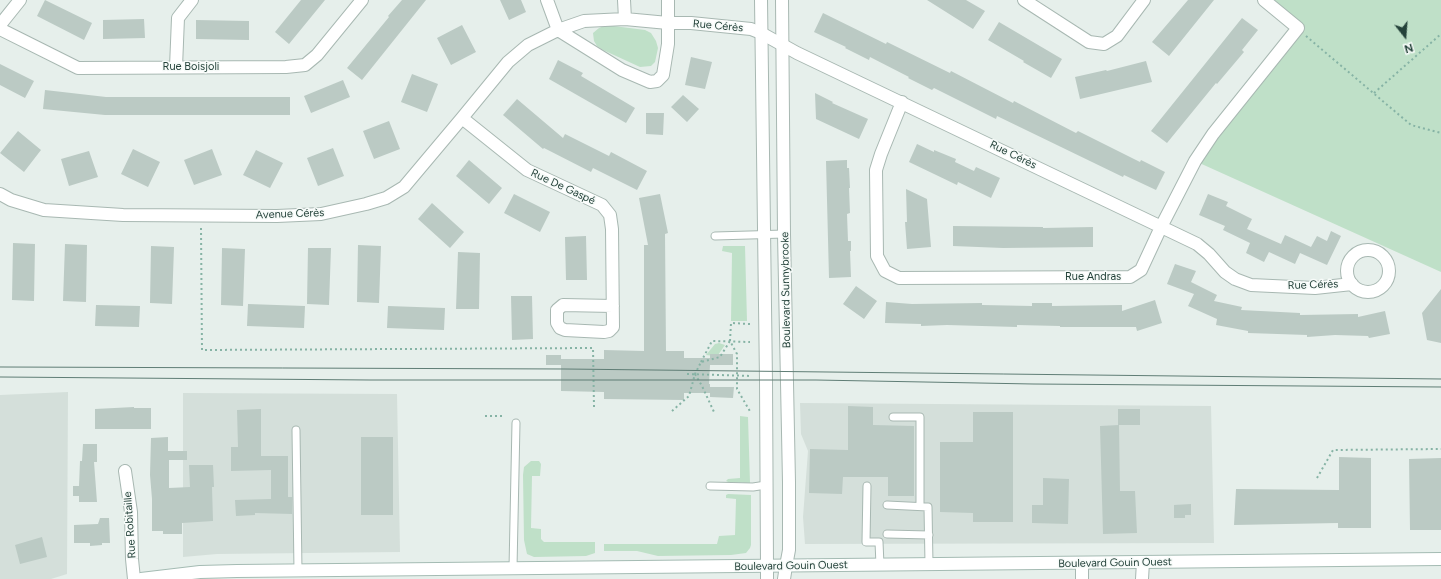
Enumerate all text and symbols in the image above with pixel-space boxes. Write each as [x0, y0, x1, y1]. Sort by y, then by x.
north arrow [1385, 16, 1425, 56]
street label: Rue Cérès [692, 17, 744, 35]
text: N [1403, 40, 1415, 55]
street label: Rue Boisjoli [163, 60, 219, 74]
street label: Rue Cérès [987, 138, 1039, 172]
street label: Rue De Gaspé [529, 166, 597, 208]
street label: Avenue Cérès [255, 206, 325, 222]
street label: Boulevard Sunnybrooke [778, 232, 794, 348]
street label: Rue Andras [1065, 270, 1121, 284]
street label: Rue Cérès [1288, 278, 1338, 292]
street label: Rue Robitaille [121, 491, 139, 559]
street label: Boulevard Gouin Ouest [1058, 555, 1172, 571]
street label: Boulevard Gouin Ouest [734, 558, 848, 574]

